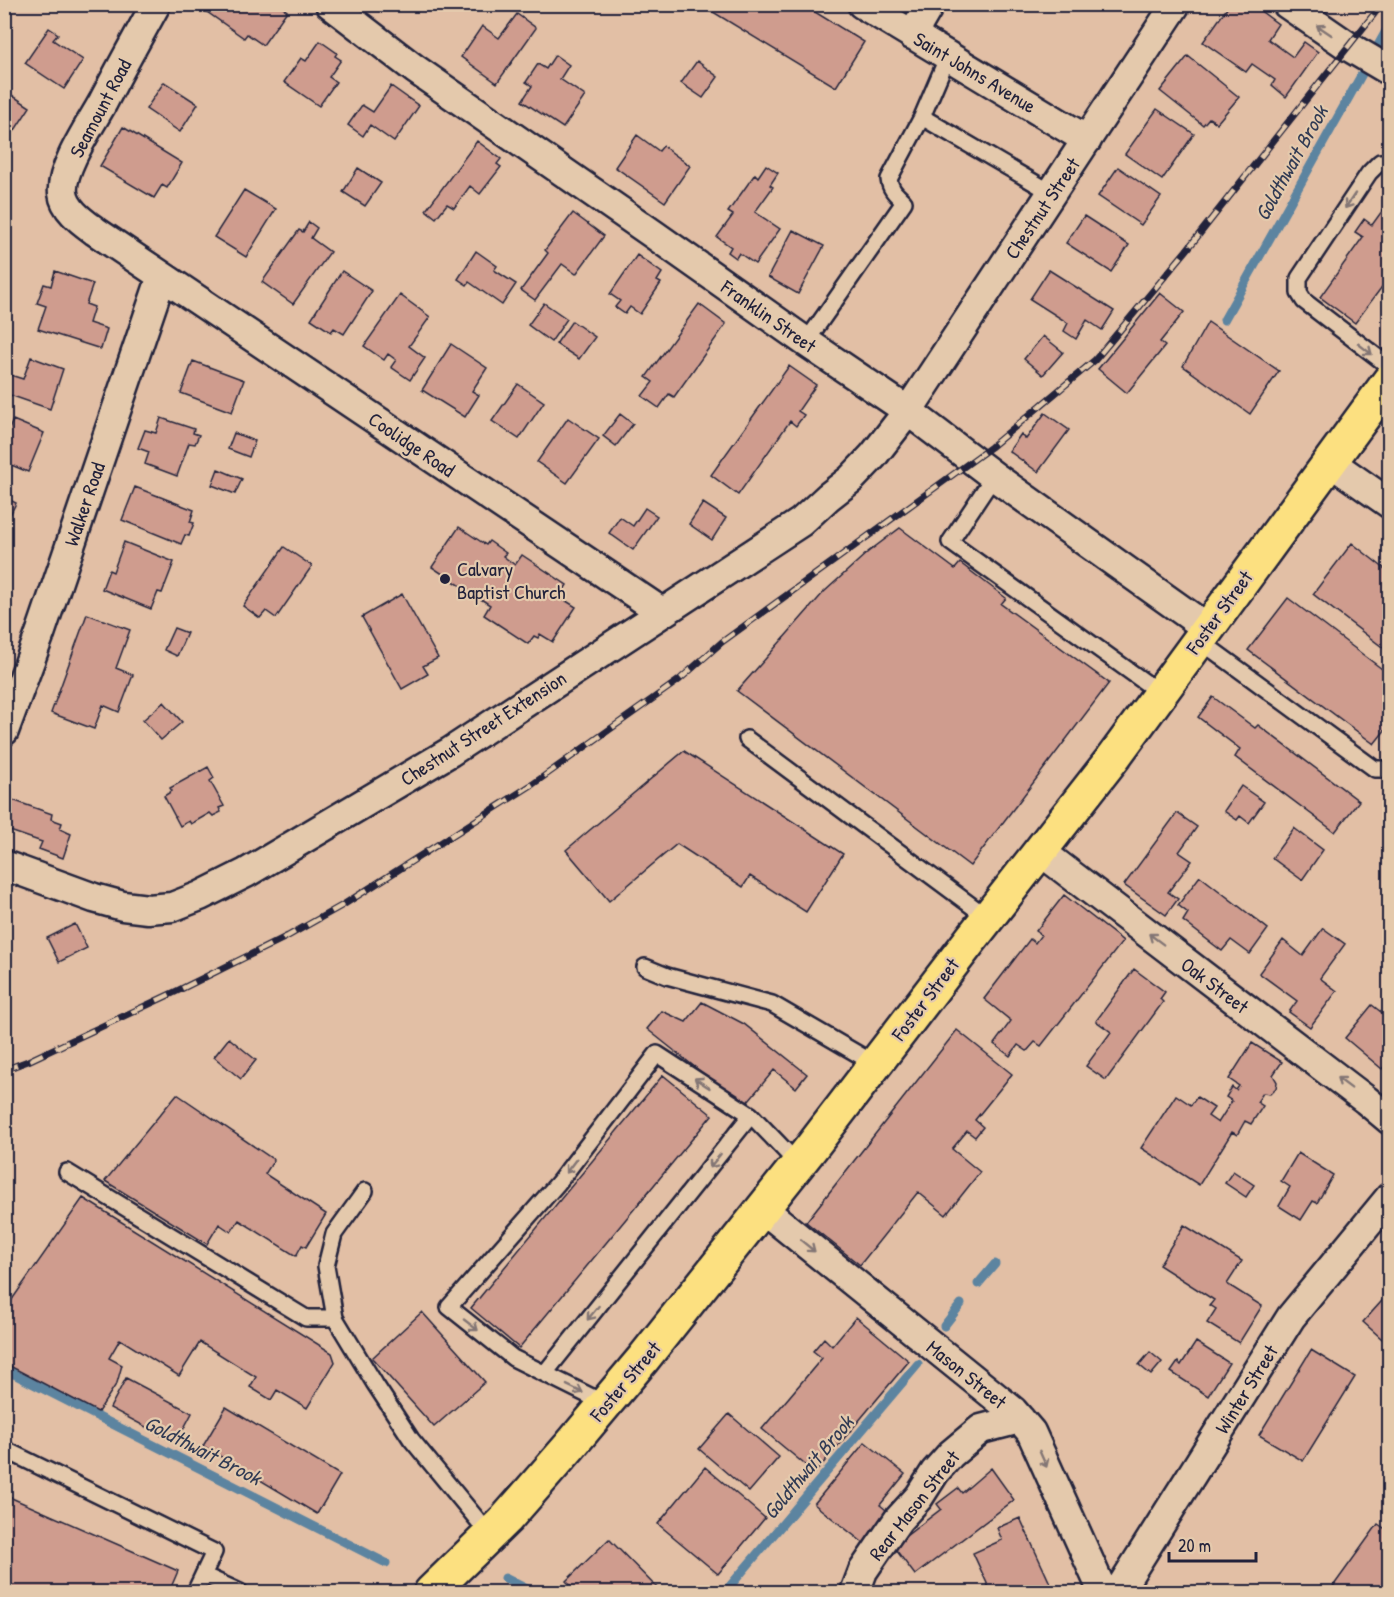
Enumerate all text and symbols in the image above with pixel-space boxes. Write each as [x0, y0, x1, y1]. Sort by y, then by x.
one-way arrow [1317, 24, 1333, 36]
street label: Saint Johns Avenue [909, 25, 1041, 119]
street label: Seamount Road [63, 54, 137, 162]
water label: Goldthwait Brook [1247, 98, 1336, 226]
street label: Chestnut Street [998, 151, 1087, 264]
one-way arrow [1344, 192, 1356, 209]
street label: Franklin Street [715, 273, 823, 359]
one-way arrow [1357, 342, 1373, 355]
street label: Coolidge Road [363, 405, 461, 483]
street label: Walker Road [57, 458, 111, 549]
place label: Calvary Baptist Church [457, 555, 565, 605]
street label: Foster Street [1179, 564, 1259, 660]
marker: Calvary Baptist Church [438, 572, 452, 586]
street label: Chestnut Street Extension [395, 664, 571, 792]
one-way arrow [1148, 933, 1164, 946]
street label: Foster Street [884, 951, 966, 1047]
street label: Oak Street [1176, 951, 1255, 1020]
one-way arrow [694, 1077, 711, 1089]
one-way arrow [1337, 1077, 1353, 1090]
one-way arrow [708, 1152, 721, 1168]
one-way arrow [564, 1157, 577, 1173]
one-way arrow [800, 1239, 816, 1252]
one-way arrow [586, 1305, 599, 1321]
one-way arrow [463, 1319, 479, 1332]
street label: Mason Street [921, 1333, 1014, 1415]
street label: Foster Street [583, 1334, 667, 1428]
street label: Winter Street [1208, 1339, 1284, 1438]
one-way arrow [566, 1383, 584, 1395]
water label: Goldthwait Brook [756, 1407, 862, 1525]
water label: Goldthwait Brook [140, 1408, 268, 1493]
street label: Rear Mason Street [862, 1443, 966, 1566]
one-way arrow [1038, 1450, 1049, 1468]
scale bar [1169, 1525, 1256, 1563]
text: 20 m [1178, 1533, 1211, 1558]

